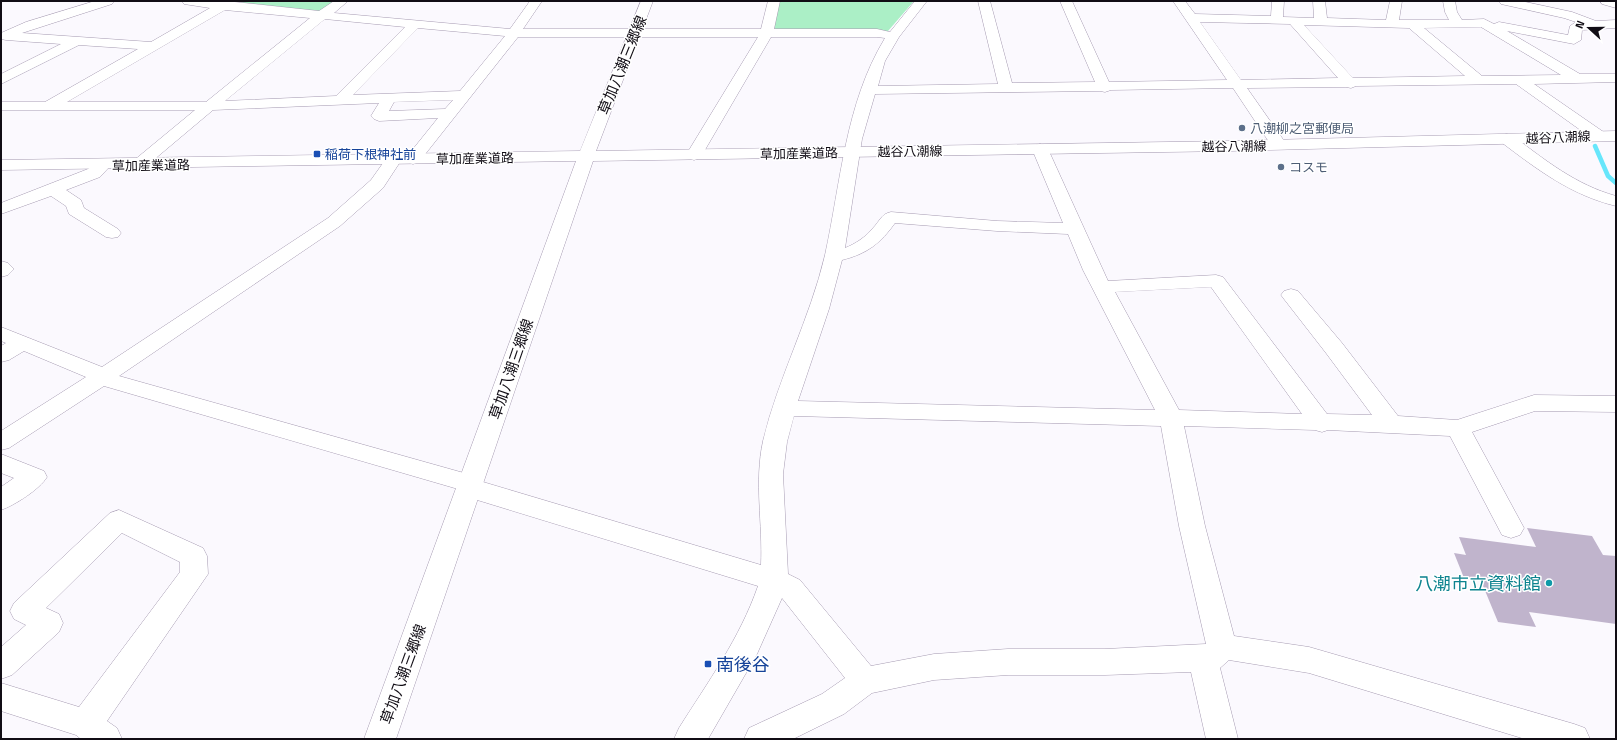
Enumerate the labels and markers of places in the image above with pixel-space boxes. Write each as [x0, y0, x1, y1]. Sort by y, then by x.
place label: 八潮柳之宮郵便局 [1250, 118, 1354, 138]
marker: 八潮柳之宮郵便局 [1237, 123, 1247, 133]
place label: 稲荷下根神社前 [325, 144, 416, 164]
marker: 稲荷下根神社前 [312, 149, 322, 159]
place label: コスモ [1289, 157, 1328, 177]
marker: コスモ [1276, 162, 1286, 172]
place label: 八潮市立資料館 [1415, 570, 1541, 597]
marker: 八潮市立資料館 [1544, 578, 1554, 588]
place label: 南後谷 [716, 651, 770, 678]
marker: 南後谷 [703, 659, 713, 669]

